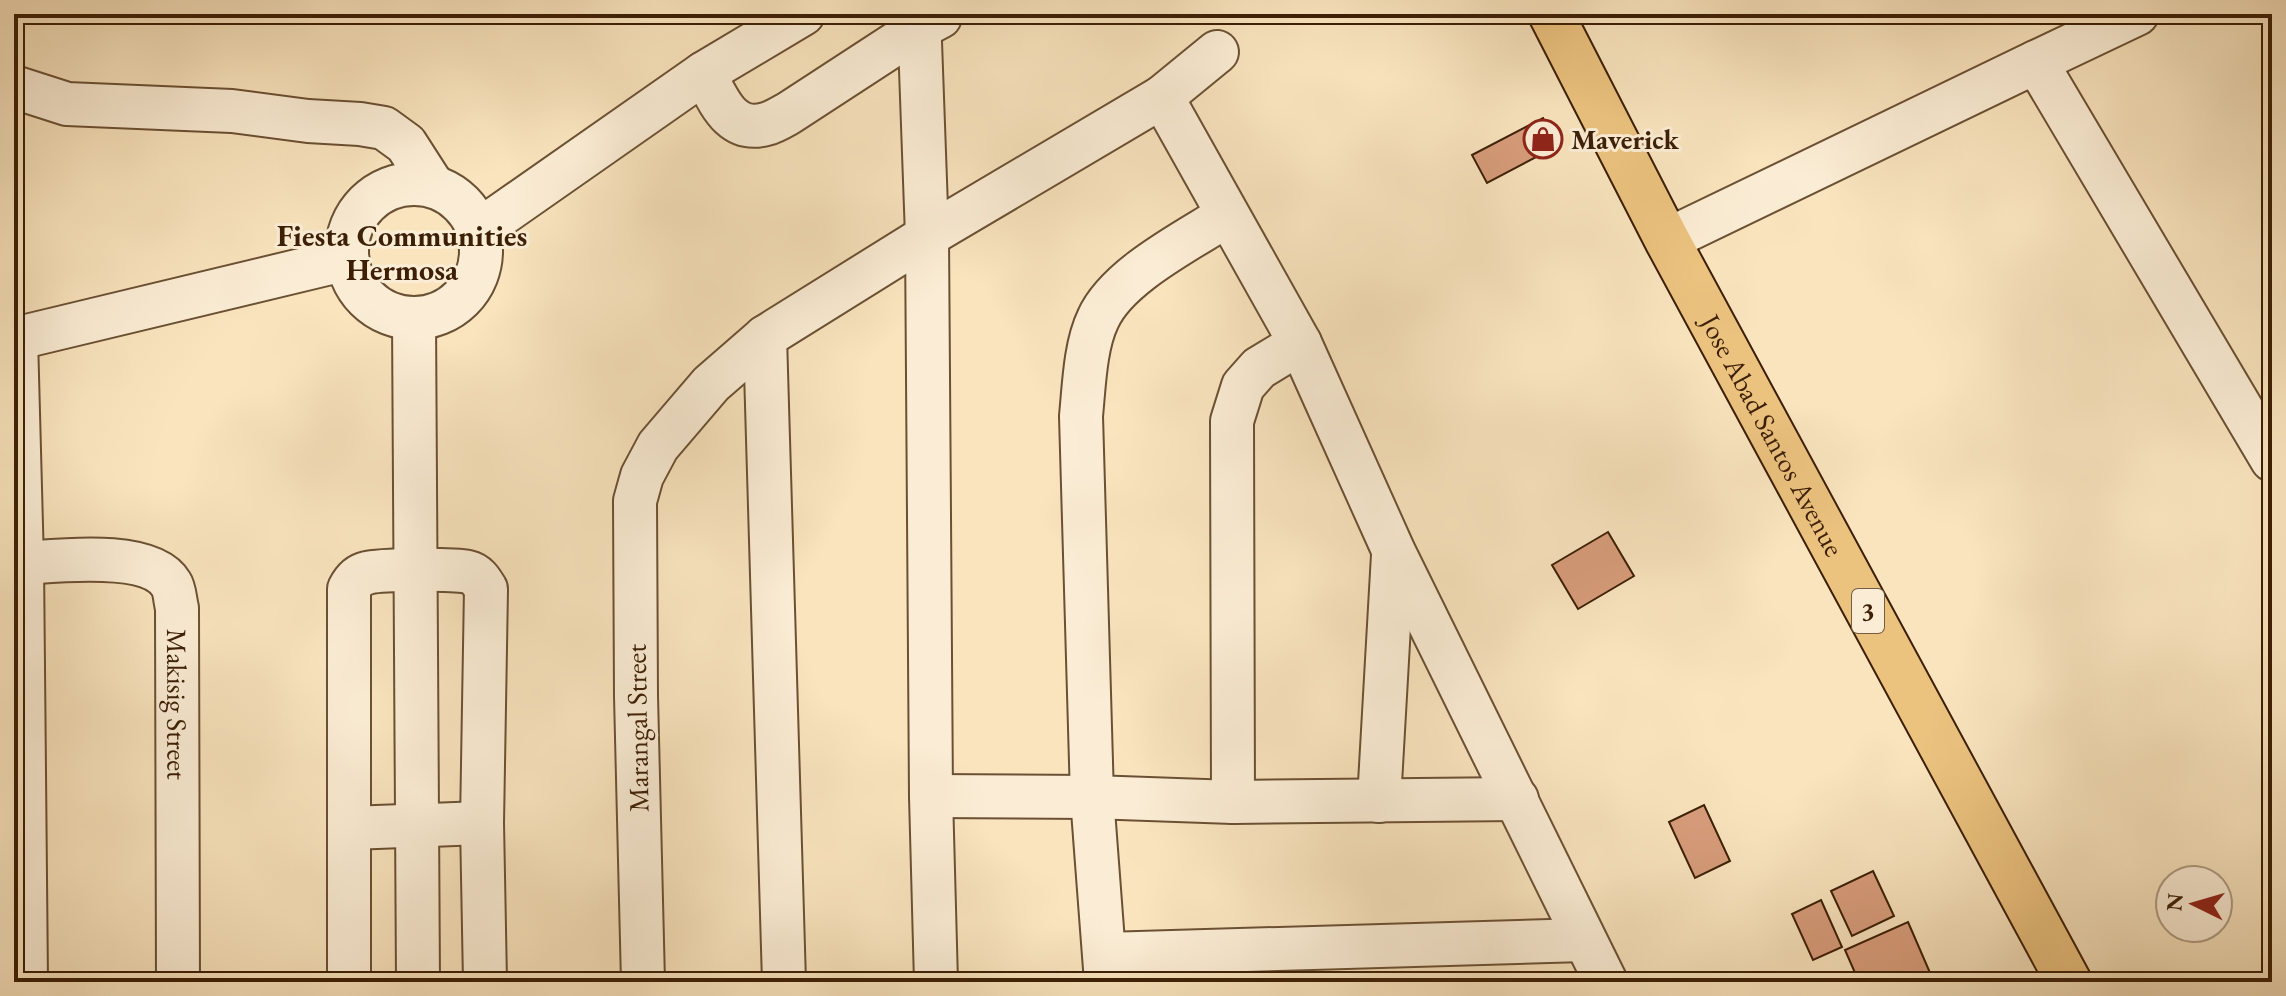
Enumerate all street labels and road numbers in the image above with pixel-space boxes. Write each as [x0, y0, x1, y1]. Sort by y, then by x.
street label: Jose Abad Santos Avenue [1692, 306, 1853, 562]
road number: 3 [1852, 589, 1884, 633]
street label: Makisig Street [159, 629, 195, 780]
street label: Marangal Street [618, 643, 656, 812]

